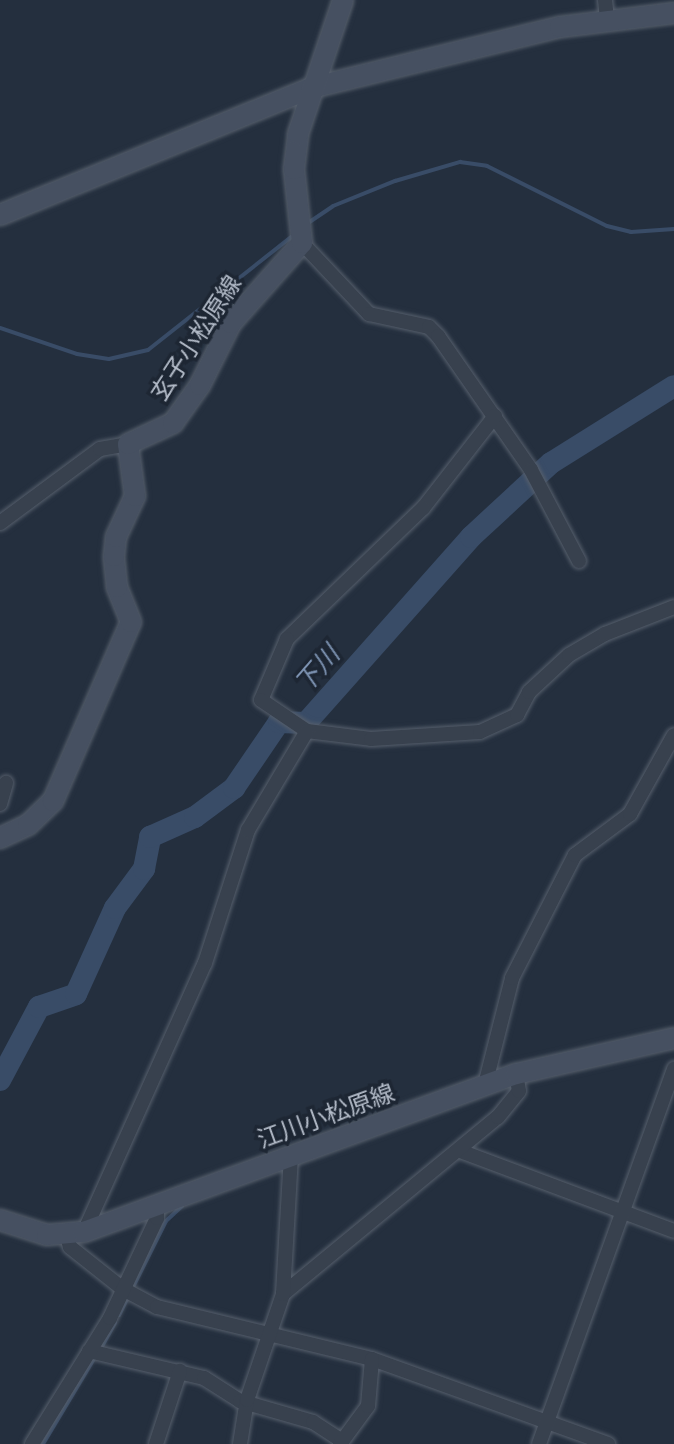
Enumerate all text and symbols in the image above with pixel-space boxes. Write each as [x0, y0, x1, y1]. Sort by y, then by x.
street label: 玄子小松原線 [145, 270, 247, 406]
water label: 下川 [288, 639, 346, 699]
street label: 江川小松原線 [253, 1078, 399, 1154]

